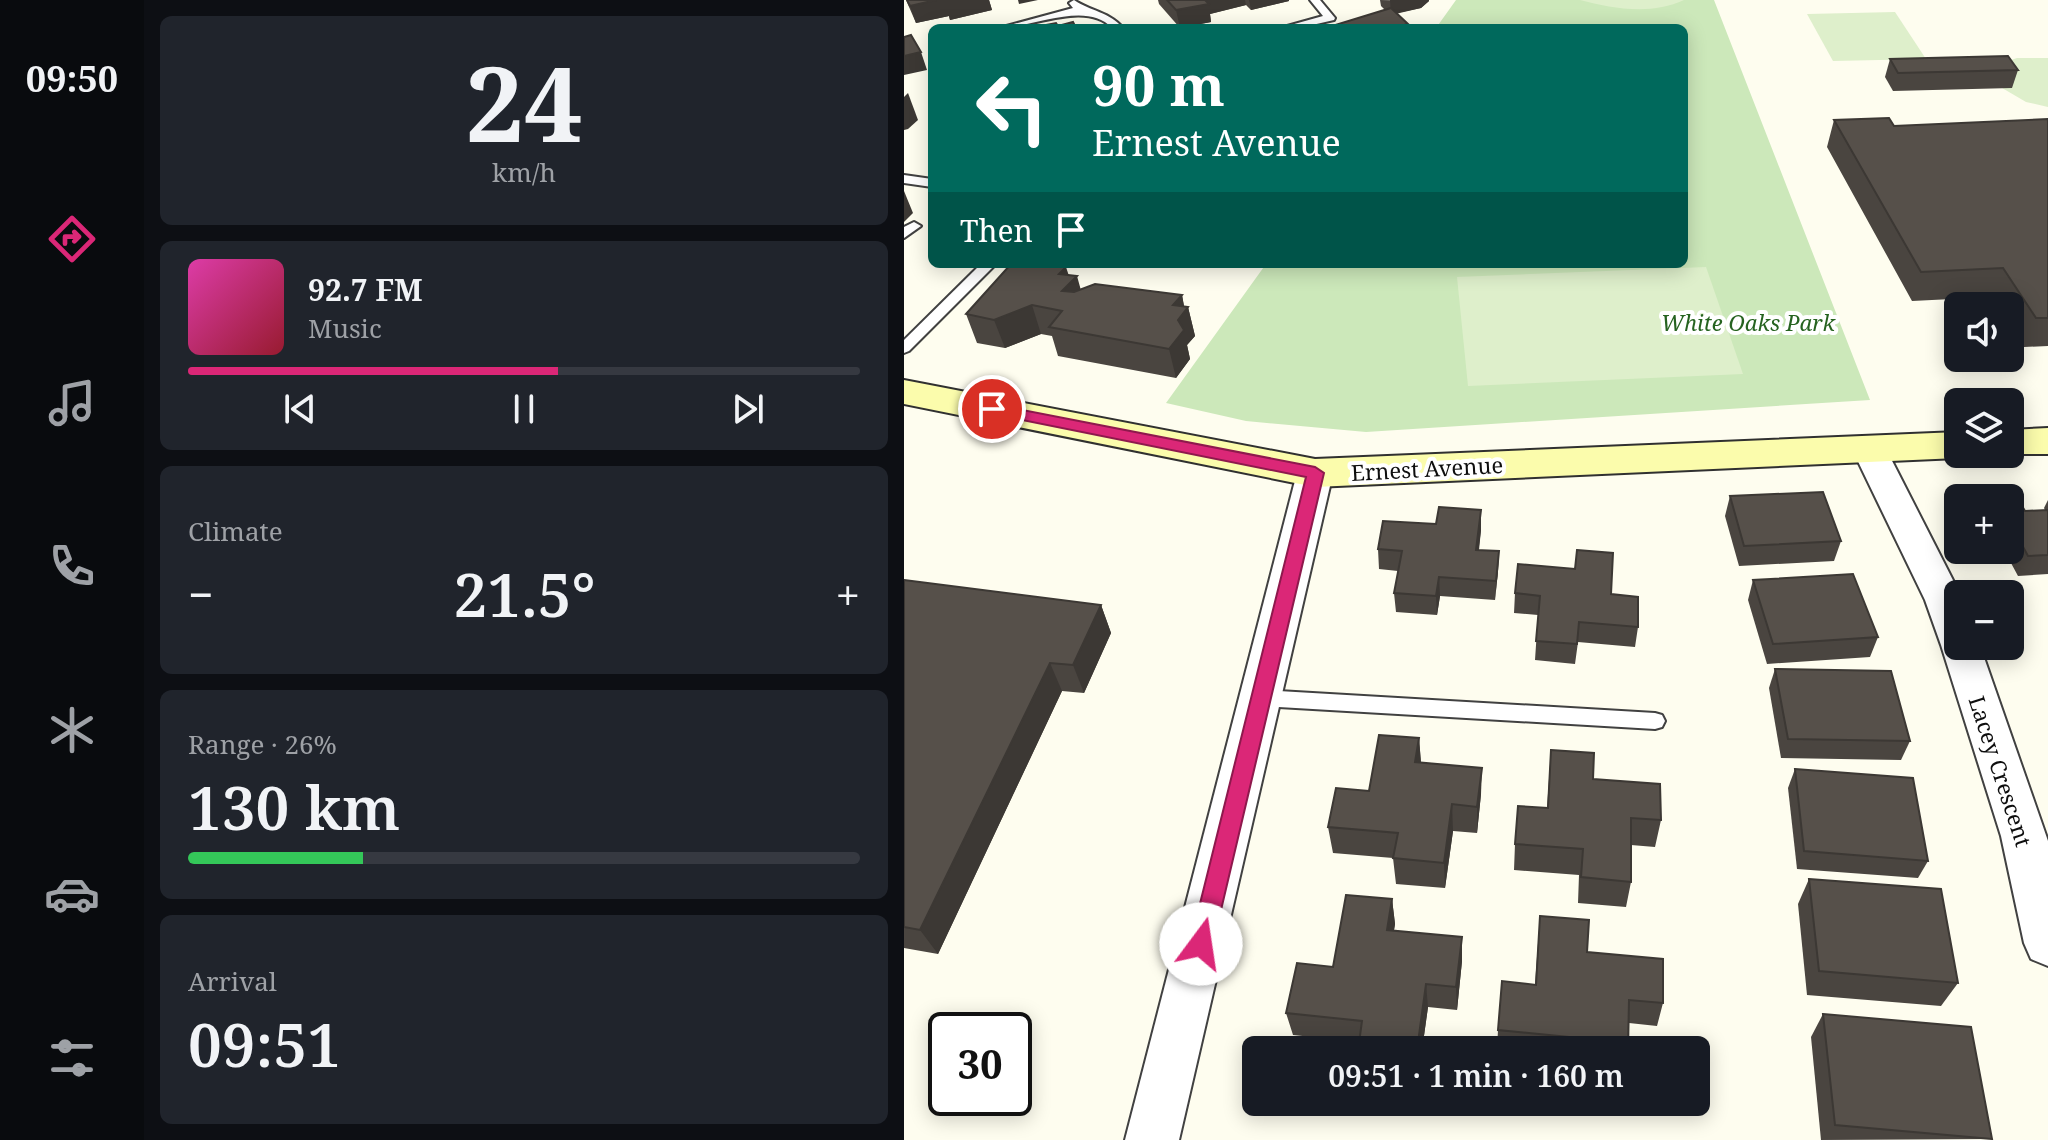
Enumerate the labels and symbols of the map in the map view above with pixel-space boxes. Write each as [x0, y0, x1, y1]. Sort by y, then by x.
park label: White Oaks Park [1661, 307, 1837, 337]
pin [958, 375, 1026, 443]
street label: Ernest Avenue [1350, 449, 1504, 487]
street label: Lacey Crescent [1962, 692, 2040, 850]
position arrow [1159, 902, 1243, 986]
speed limit sign: 30 [928, 1012, 1032, 1116]

